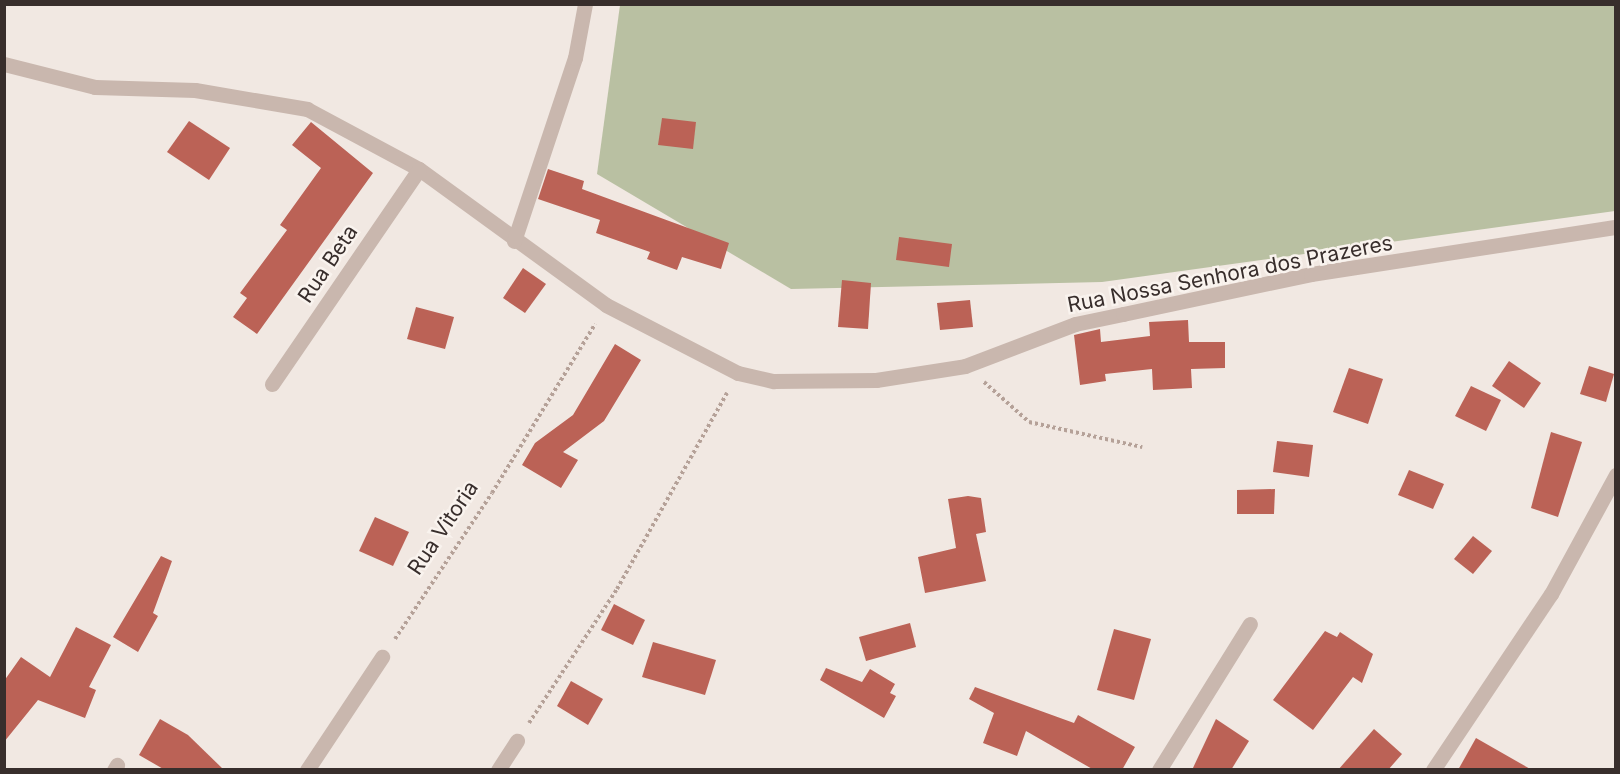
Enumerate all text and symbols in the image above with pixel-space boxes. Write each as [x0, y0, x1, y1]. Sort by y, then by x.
street label: Rua Beta [293, 220, 363, 308]
street label: Rua Nossa Senhora dos Prazeres [1065, 230, 1395, 318]
street label: Rua Vitoria [402, 476, 484, 580]

